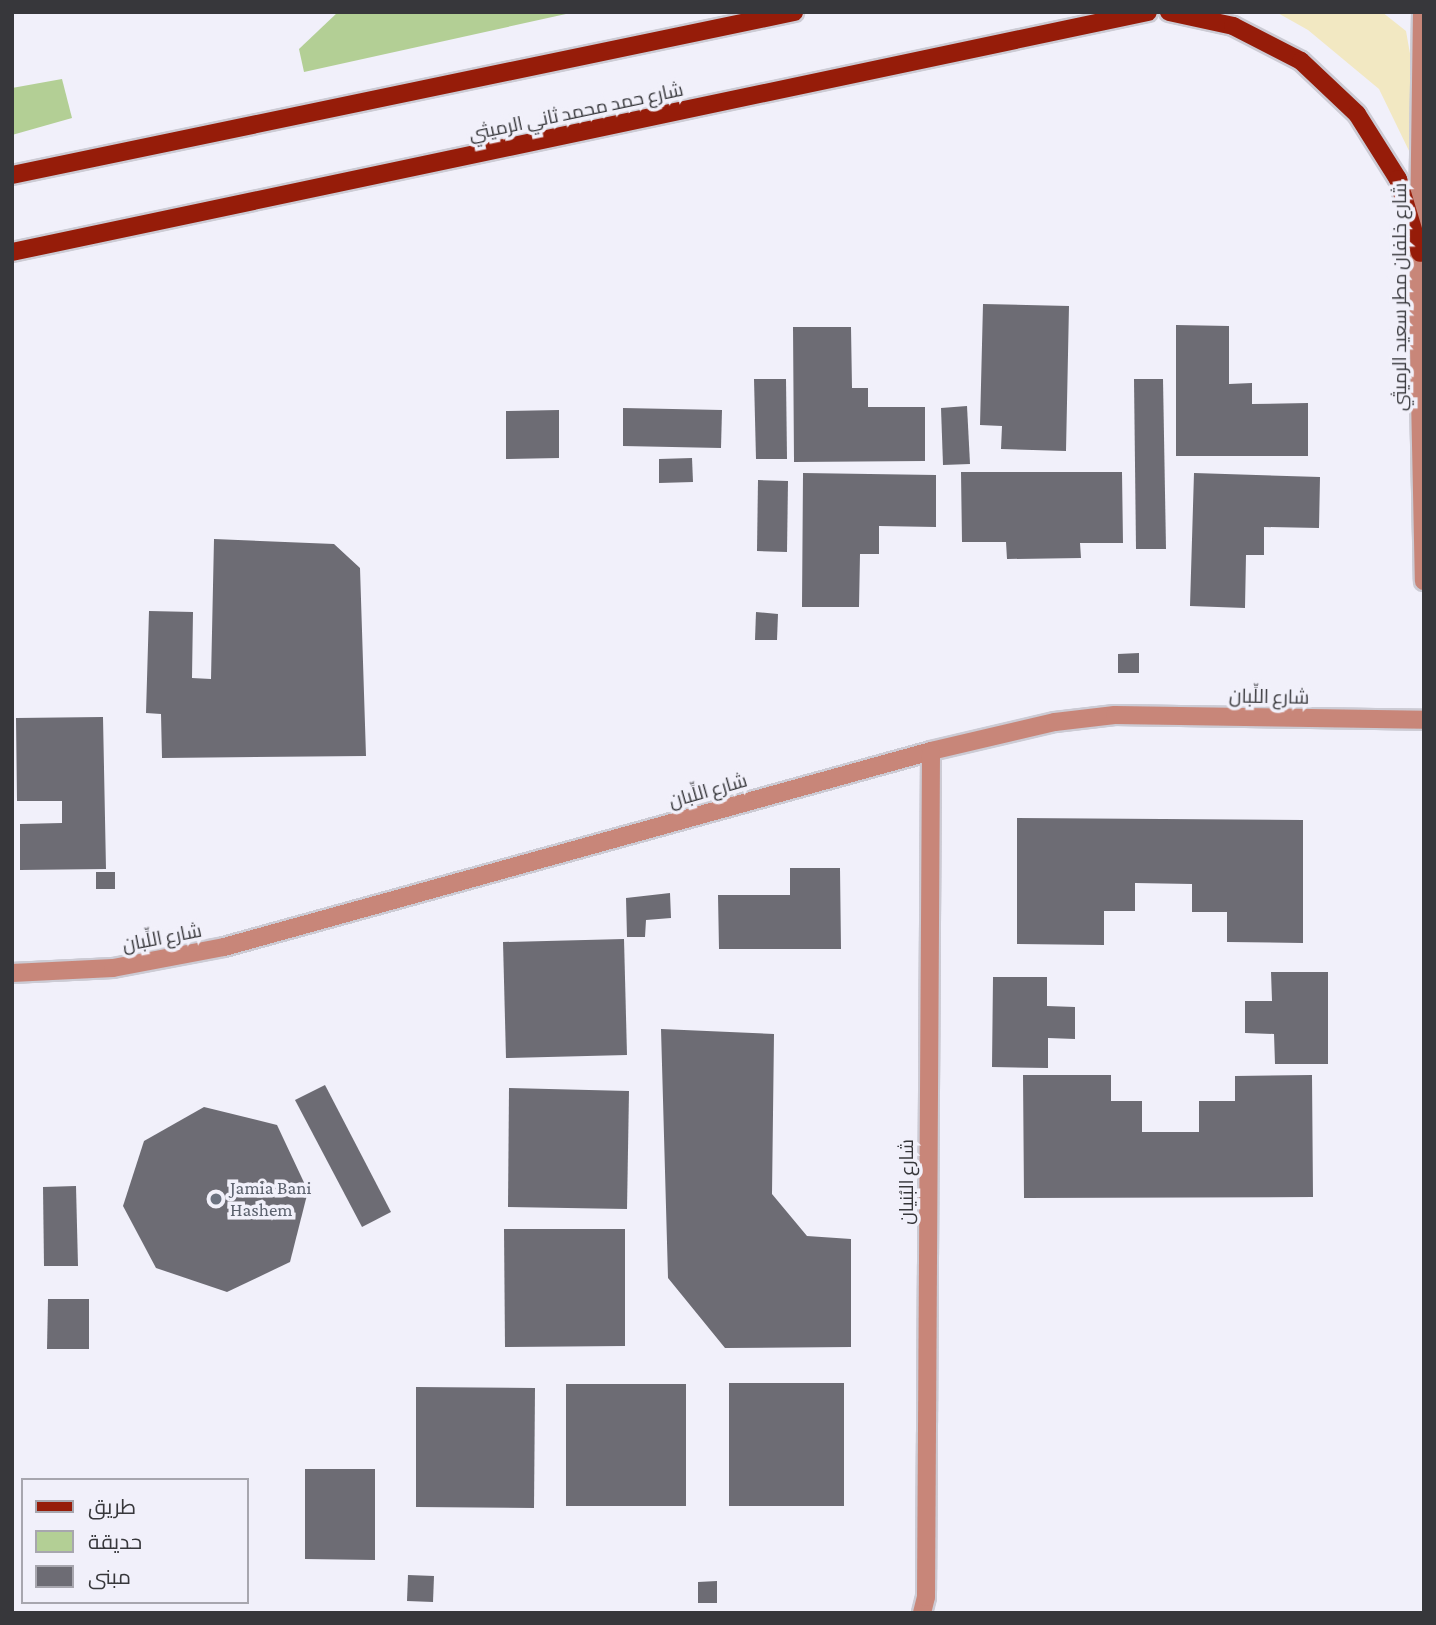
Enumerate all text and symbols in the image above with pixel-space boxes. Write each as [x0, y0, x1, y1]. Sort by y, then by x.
street label: شارع حمد محمد ثاني الرميثي [467, 78, 685, 146]
street label: شارع خلفان مطر سعيد الرميثي [1389, 183, 1411, 411]
street label: شارع اللِّبان [1229, 685, 1309, 709]
street label: شارع اللِّبان [666, 769, 750, 813]
street label: شارع اللِّبان [120, 919, 204, 957]
street label: شارع البُنيان [896, 1139, 918, 1225]
place label: Jamia Bani Hashem [230, 1177, 311, 1221]
marker: Jamia Bani Hashem [208, 1191, 224, 1207]
legend [21, 1478, 248, 1604]
text: طريق [88, 1495, 136, 1519]
text: حديقة [88, 1530, 142, 1554]
text: مبنى [88, 1565, 131, 1589]

